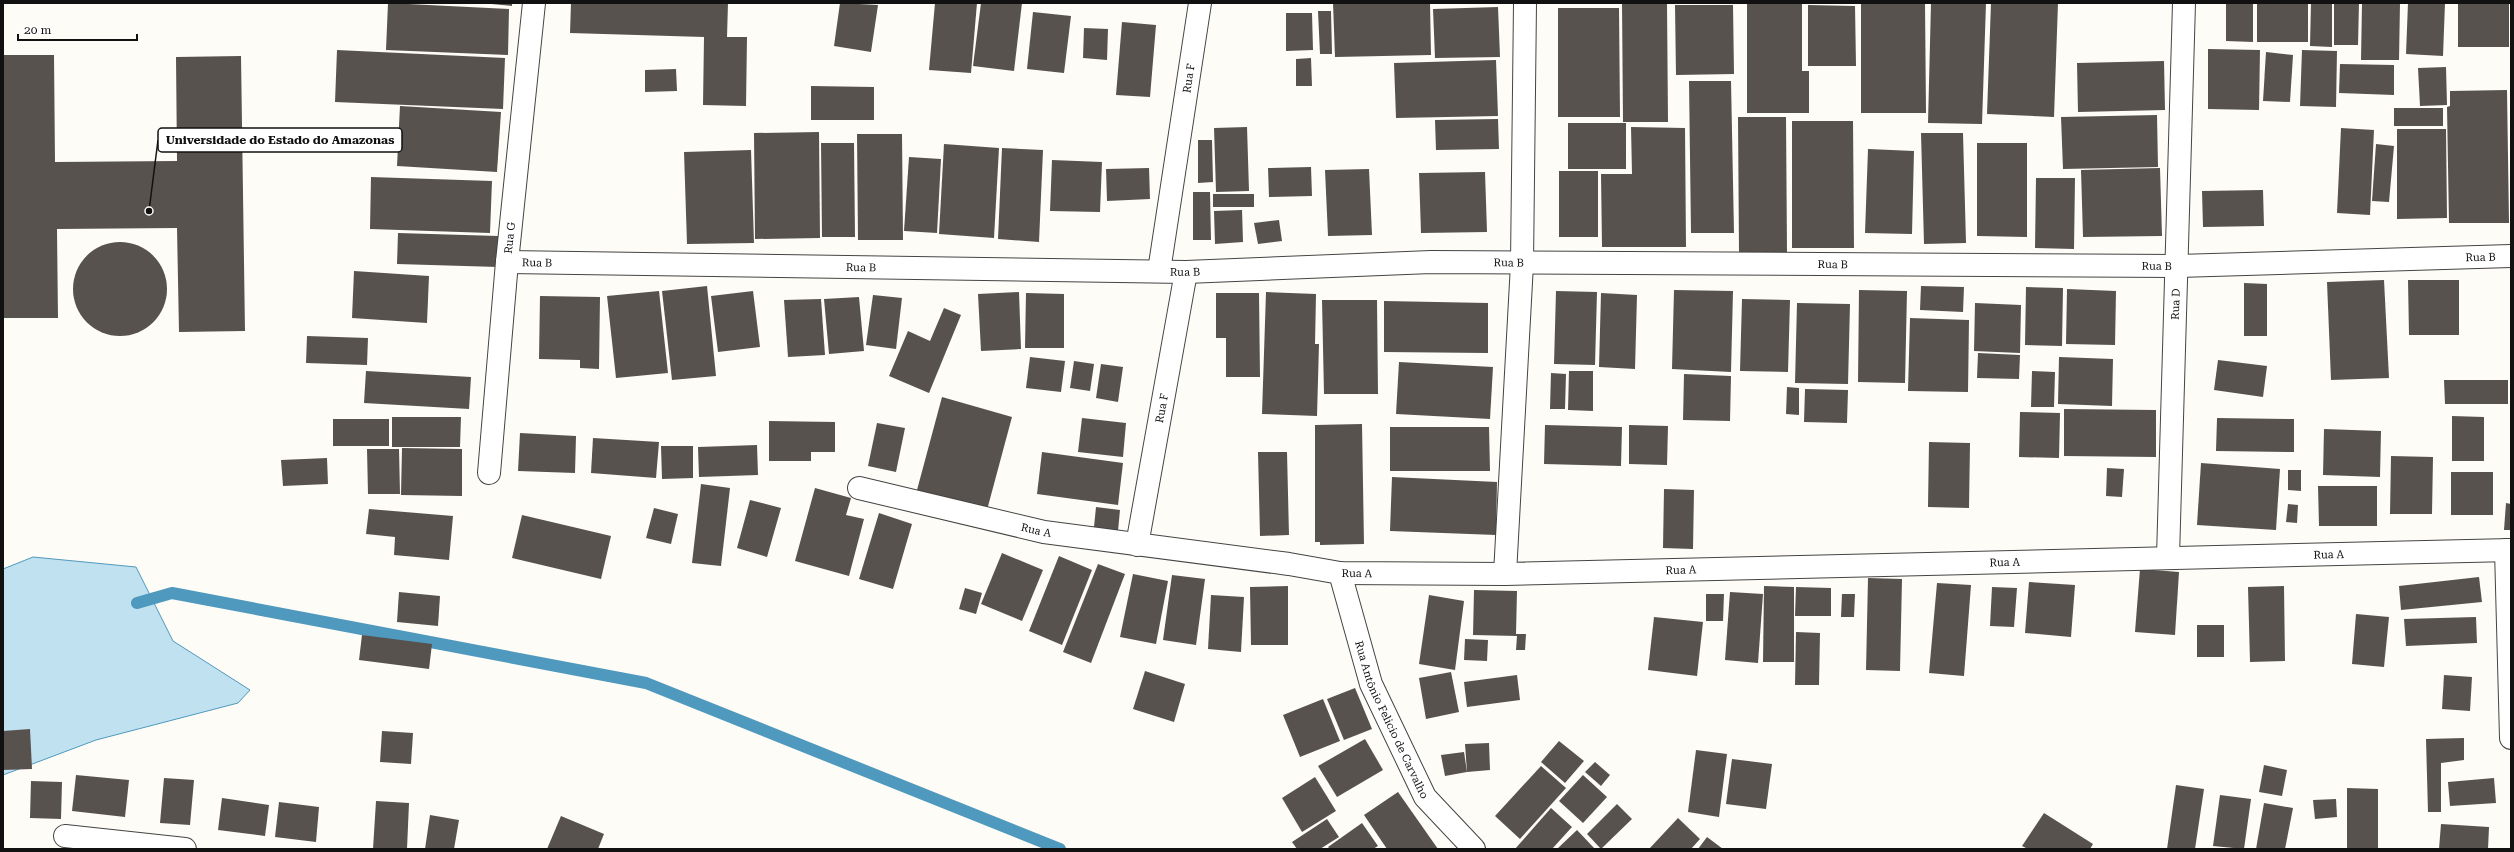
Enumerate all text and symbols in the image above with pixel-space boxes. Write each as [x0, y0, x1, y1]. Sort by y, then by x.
scale bar [18, 16, 137, 42]
text: 20 m [24, 23, 51, 37]
street label: Rua F [1180, 62, 1197, 94]
callout: Universidade do Estado do Amazonas [158, 128, 402, 152]
text: Universidade do Estado do Amazonas [166, 133, 394, 147]
street label: Rua G [501, 221, 518, 254]
street label: Rua B [2465, 250, 2496, 264]
street label: Rua B [522, 256, 552, 269]
street label: Rua B [1493, 256, 1524, 269]
street label: Rua B [1817, 258, 1848, 271]
street label: Rua B [2141, 259, 2172, 272]
street label: Rua B [846, 260, 876, 274]
street label: Rua B [1170, 265, 1200, 279]
street label: Rua D [2168, 288, 2182, 320]
street label: Rua F [1153, 392, 1171, 424]
street label: Rua A [1020, 520, 1052, 539]
street label: Rua A [2313, 547, 2345, 561]
street label: Rua A [1989, 555, 2021, 569]
street label: Rua A [1665, 563, 1697, 577]
street label: Rua A [1342, 567, 1373, 580]
street label: Rua Antônio Felicio de Carvalho [1353, 639, 1431, 801]

